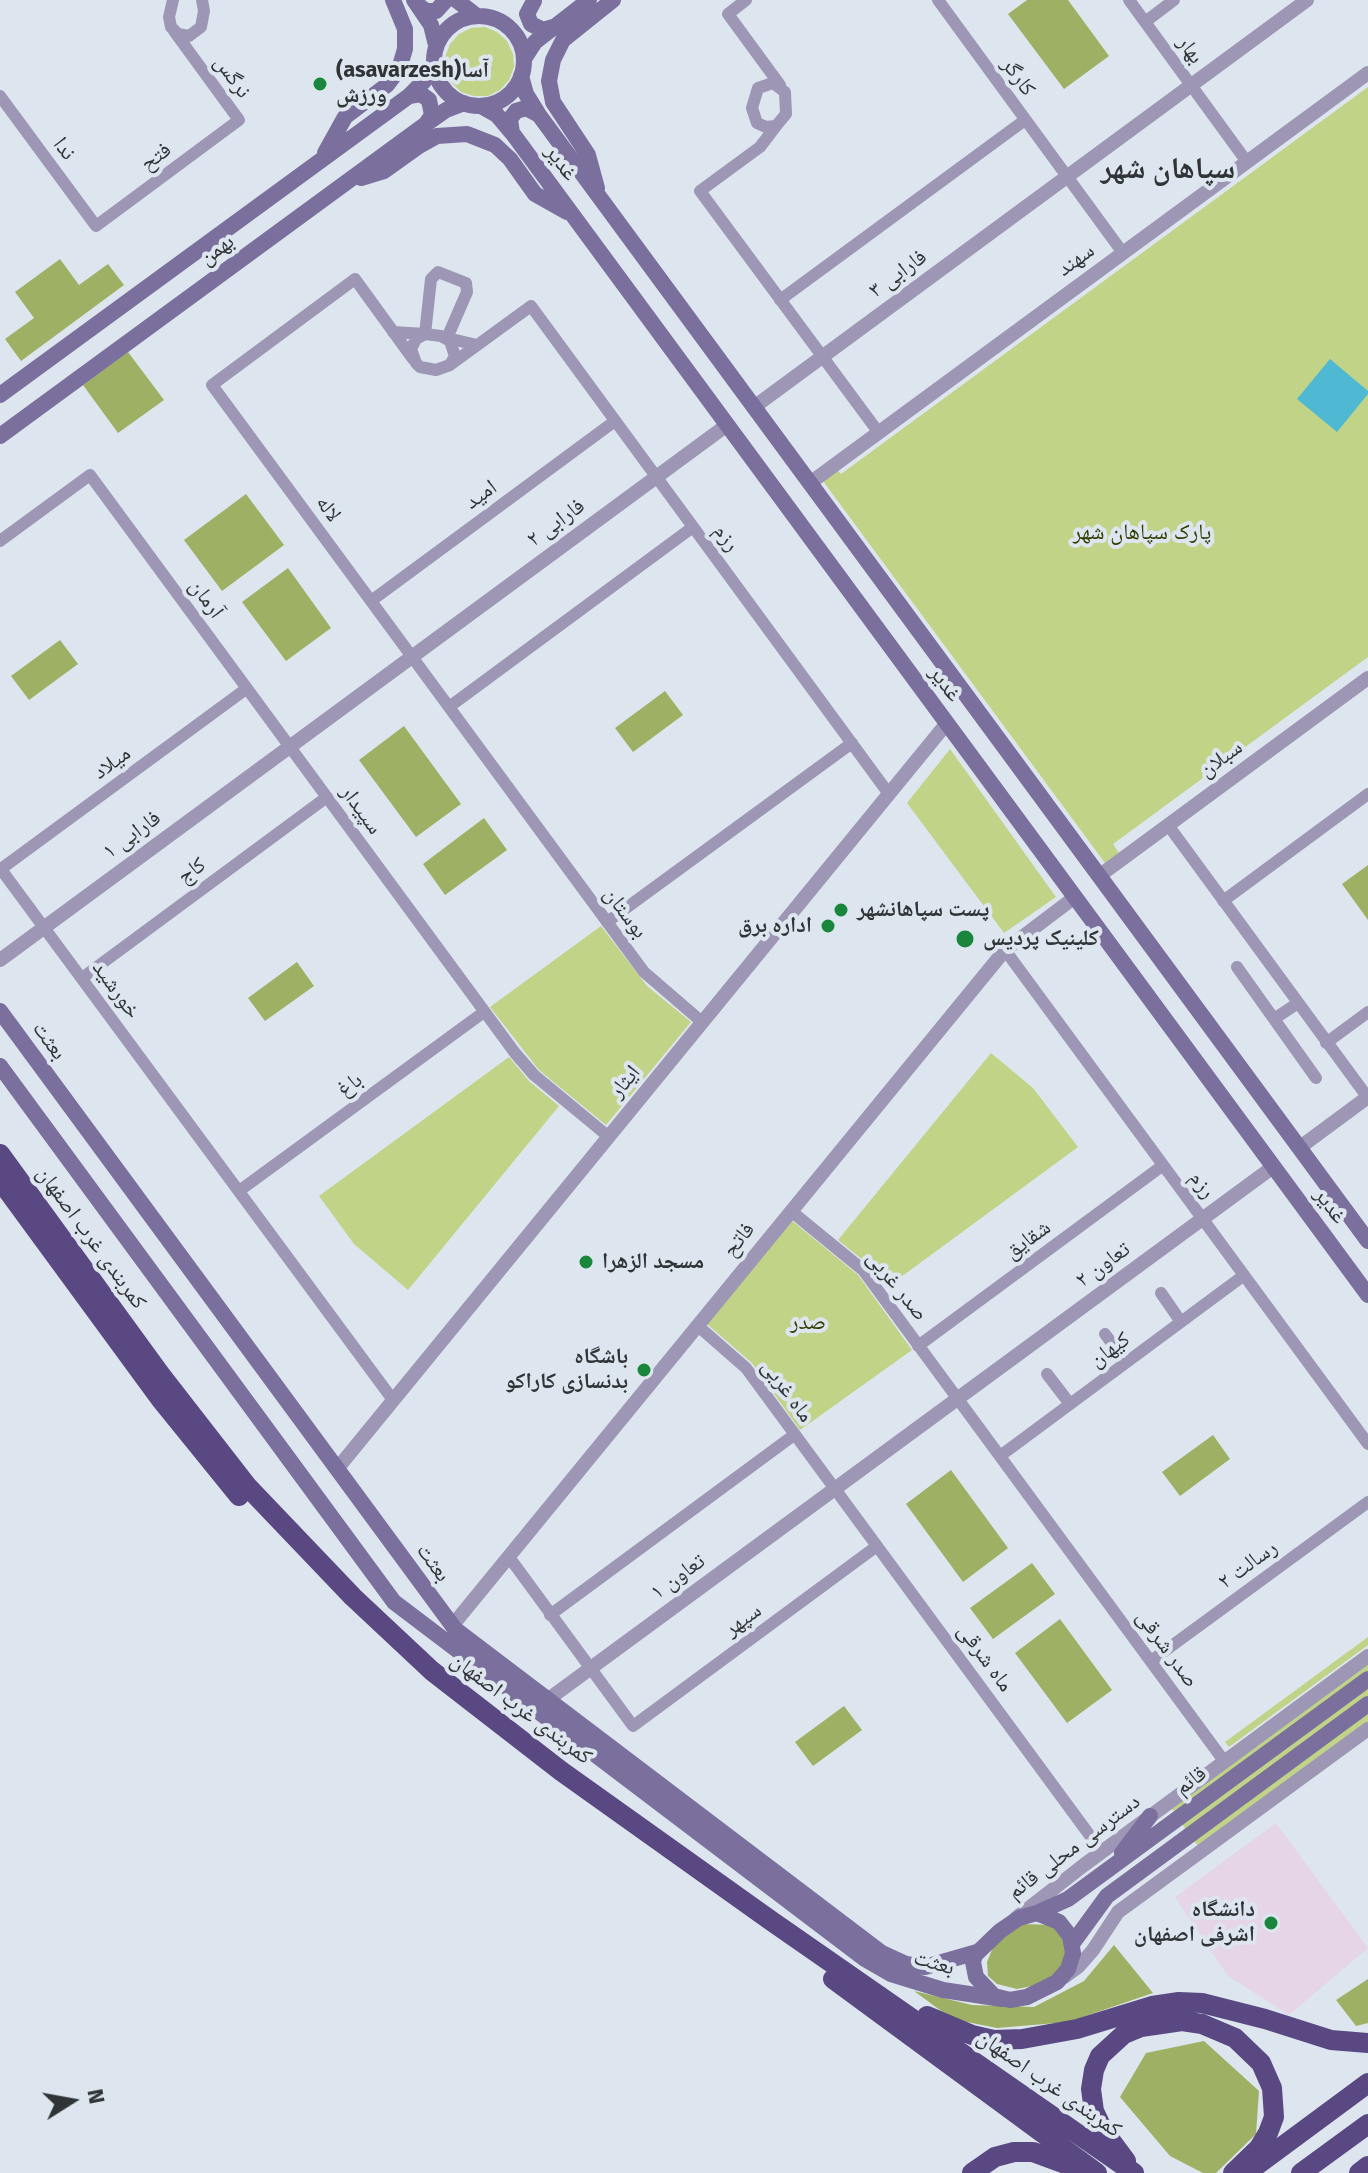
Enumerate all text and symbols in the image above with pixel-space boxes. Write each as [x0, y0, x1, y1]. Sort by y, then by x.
street label: بهار [1171, 31, 1209, 69]
street label: نرگس [208, 50, 256, 104]
street label: کارگر [995, 53, 1041, 101]
place label: (asavarzesh)آسا ورزش [336, 58, 489, 110]
marker: (asavarzesh)آسا ورزش [311, 75, 329, 93]
street label: ندا [47, 132, 81, 166]
street label: فتح [135, 137, 177, 177]
street label: غدیر [539, 140, 583, 186]
district label: سپاهان شهر [1101, 152, 1235, 188]
street label: بهمن [195, 229, 239, 271]
street label: سهند [1052, 238, 1100, 282]
street label: فارابی ۳ [864, 244, 932, 304]
street label: امید [460, 474, 502, 516]
street label: لاله [310, 491, 346, 527]
street label: فارابی ۲ [522, 493, 590, 553]
street label: رزم [707, 519, 745, 557]
park label: پارک سپاهان شهر [1073, 520, 1211, 546]
street label: آرمان [183, 574, 229, 624]
street label: غدیر [923, 661, 967, 707]
street label: سبلان [1194, 734, 1248, 784]
street label: میلاد [88, 740, 136, 786]
street label: سپیدار [334, 780, 388, 840]
street label: فارابی ۱ [98, 805, 166, 865]
street label: کاج [173, 852, 211, 890]
street label: بوستان [597, 882, 653, 944]
place label: پست سپاهانشهر [857, 897, 989, 923]
marker: پست سپاهانشهر [832, 901, 850, 919]
place label: اداره برق [738, 913, 812, 939]
marker: اداره برق [819, 917, 837, 935]
place label: کلینیک پردیس [983, 926, 1099, 952]
marker: کلینیک پردیس [954, 928, 976, 950]
street label: خورشید [86, 956, 146, 1024]
street label: بعثت [26, 1017, 72, 1065]
street label: ایثار [604, 1060, 646, 1104]
street label: باغ [332, 1067, 368, 1103]
street label: کمربندی غرب اصفهان [30, 1161, 152, 1315]
street label: رزم [1183, 1166, 1221, 1204]
street label: غدیر [1308, 1183, 1352, 1229]
street label: شقایق [1000, 1215, 1056, 1265]
street label: فاتح [717, 1217, 761, 1263]
street label: تعاون ۲ [1071, 1236, 1135, 1294]
street label: صدر غربی [861, 1245, 933, 1327]
place label: مسجد الزهرا [602, 1249, 704, 1275]
marker: مسجد الزهرا [577, 1253, 595, 1271]
park label: صدر [790, 1310, 826, 1336]
street label: کیهان [1084, 1326, 1136, 1374]
place label: باشگاه بدنسازی کاراکو [505, 1344, 628, 1396]
street label: ماه غربی [755, 1354, 819, 1428]
marker: باشگاه بدنسازی کاراکو [635, 1361, 653, 1379]
street label: رسالت ۲ [1213, 1535, 1283, 1595]
street label: بعثت [410, 1539, 456, 1587]
street label: تعاون ۱ [646, 1548, 710, 1606]
street label: سپهر [719, 1598, 767, 1642]
street label: صدر شرقی [1130, 1605, 1204, 1693]
street label: ماه شرقی [951, 1619, 1019, 1697]
street label: کمربندی غرب اصفهان [445, 1647, 597, 1771]
street label: قائم [1170, 1761, 1212, 1801]
street label: دسترسی محلی قائم [1002, 1789, 1146, 1905]
place label: دانشگاه اشرفی اصفهان [1134, 1897, 1255, 1948]
marker: دانشگاه اشرفی اصفهان [1262, 1914, 1280, 1932]
street label: بعثت [911, 1945, 957, 1981]
street label: کمربندی غرب اصفهان [972, 2024, 1126, 2144]
north arrow [32, 2061, 112, 2141]
text: N [81, 2087, 111, 2106]

